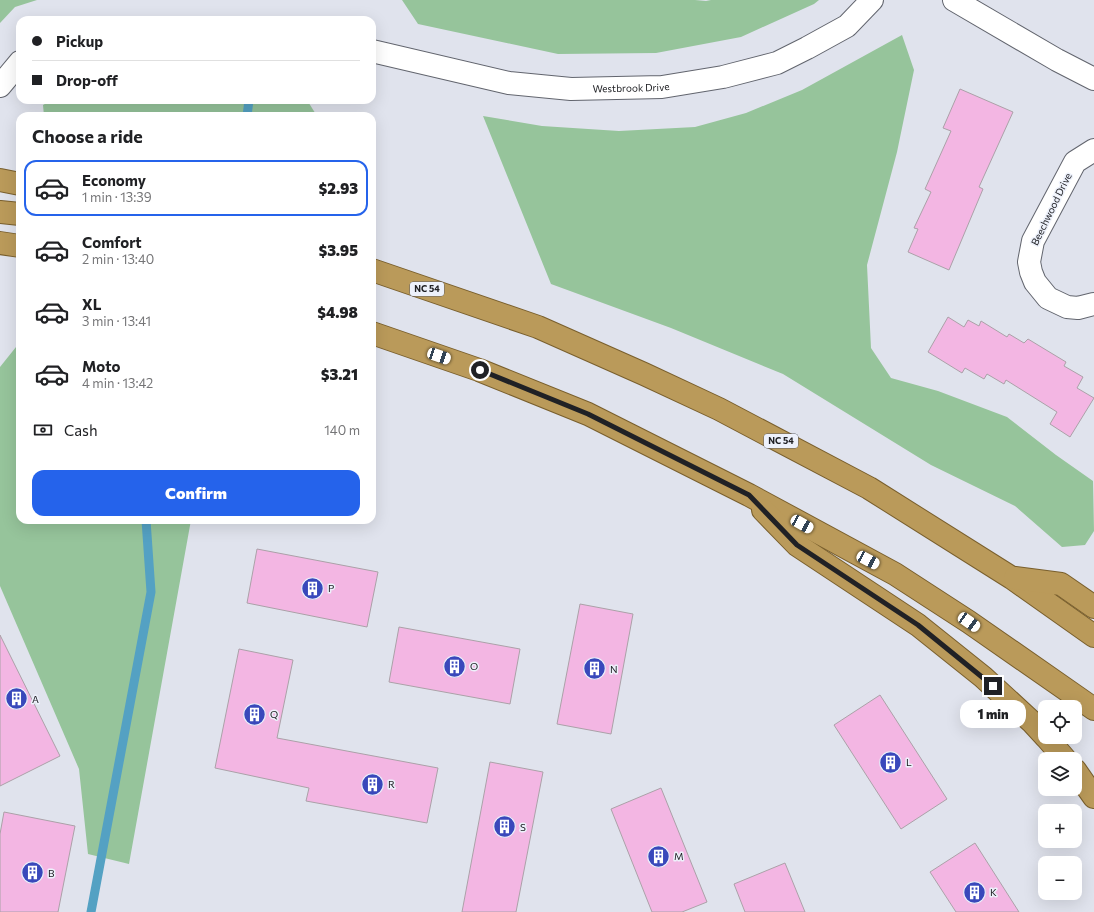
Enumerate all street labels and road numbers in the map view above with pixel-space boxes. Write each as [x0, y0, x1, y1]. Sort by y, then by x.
street label: Westbrook Drive [593, 80, 670, 95]
street label: Beechwood Drive [1028, 171, 1074, 247]
road number: NC 54 [410, 282, 444, 296]
road number: NC 54 [764, 434, 798, 448]

